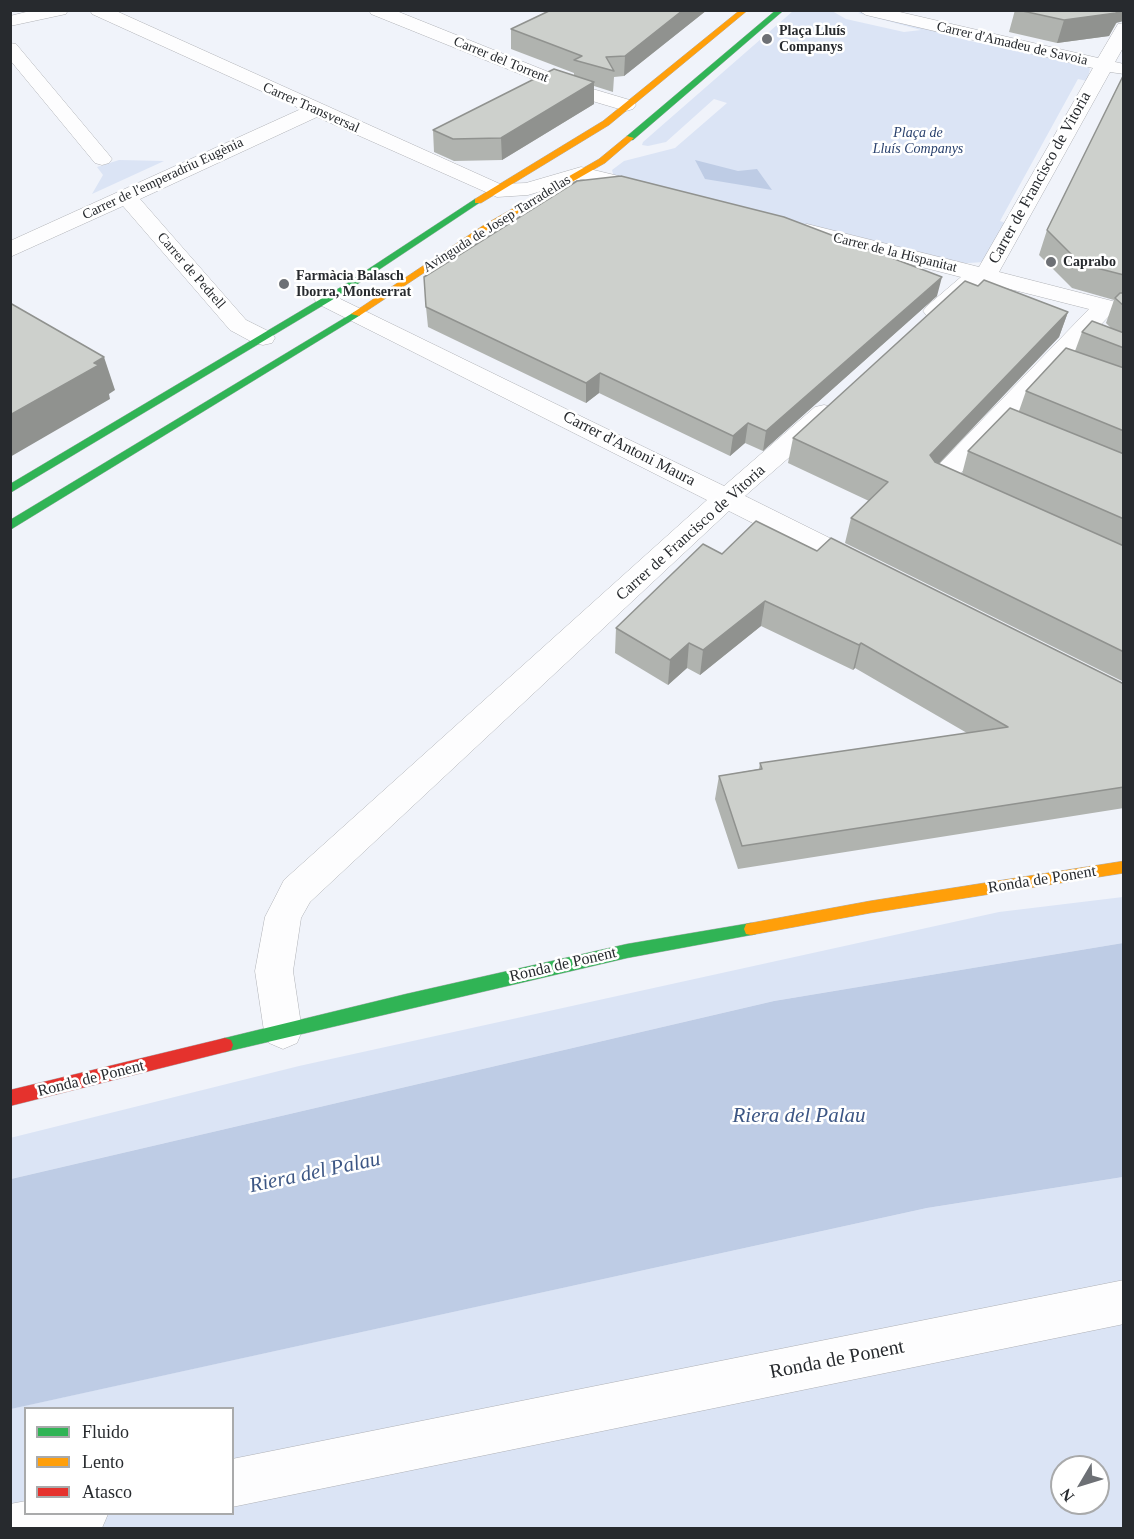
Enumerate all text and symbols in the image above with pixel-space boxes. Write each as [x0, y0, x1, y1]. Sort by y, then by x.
street label: Carrer d'Amadeu de Savoia [935, 18, 1089, 70]
place label: Plaça Lluís Companys [779, 23, 846, 56]
marker: Plaça Lluís Companys [760, 32, 774, 46]
street label: Carrer del Torrent [451, 33, 551, 87]
street label: Carrer Transversal [260, 79, 362, 137]
street label: Carrer de Francisco de Vitoria [985, 89, 1095, 267]
park label: Plaça de Lluís Companys [873, 125, 963, 158]
street label: Carrer de l'emperadriu Eugènia [80, 134, 246, 224]
street label: Avinguda de Josep Tarradellas [420, 172, 574, 276]
street label: Carrer de Pedrell [153, 229, 229, 313]
street label: Carrer de la Hispanitat [831, 229, 959, 277]
place label: Caprabo [1063, 254, 1116, 270]
marker: Caprabo [1044, 255, 1058, 269]
place label: Farmàcia Balasch Iborra, Montserrat [296, 268, 411, 300]
marker: Farmàcia Balasch Iborra, Montserrat [277, 277, 291, 291]
street label: Carrer d'Antoni Maura [560, 407, 698, 491]
street label: Carrer de Francisco de Vitoria [613, 461, 769, 605]
street label: Ronda de Ponent [987, 862, 1097, 898]
street label: Ronda de Ponent [508, 943, 618, 987]
street label: Ronda de Ponent [36, 1056, 146, 1102]
water label: Riera del Palau [733, 1103, 865, 1129]
water label: Riera del Palau [247, 1147, 383, 1199]
street label: Ronda de Ponent [768, 1335, 906, 1385]
legend [24, 1407, 234, 1515]
text: Fluido [82, 1422, 129, 1442]
text: Lento [82, 1452, 124, 1472]
north arrow [1050, 1455, 1110, 1515]
text: Atasco [82, 1482, 132, 1502]
text: N [1057, 1485, 1077, 1505]

